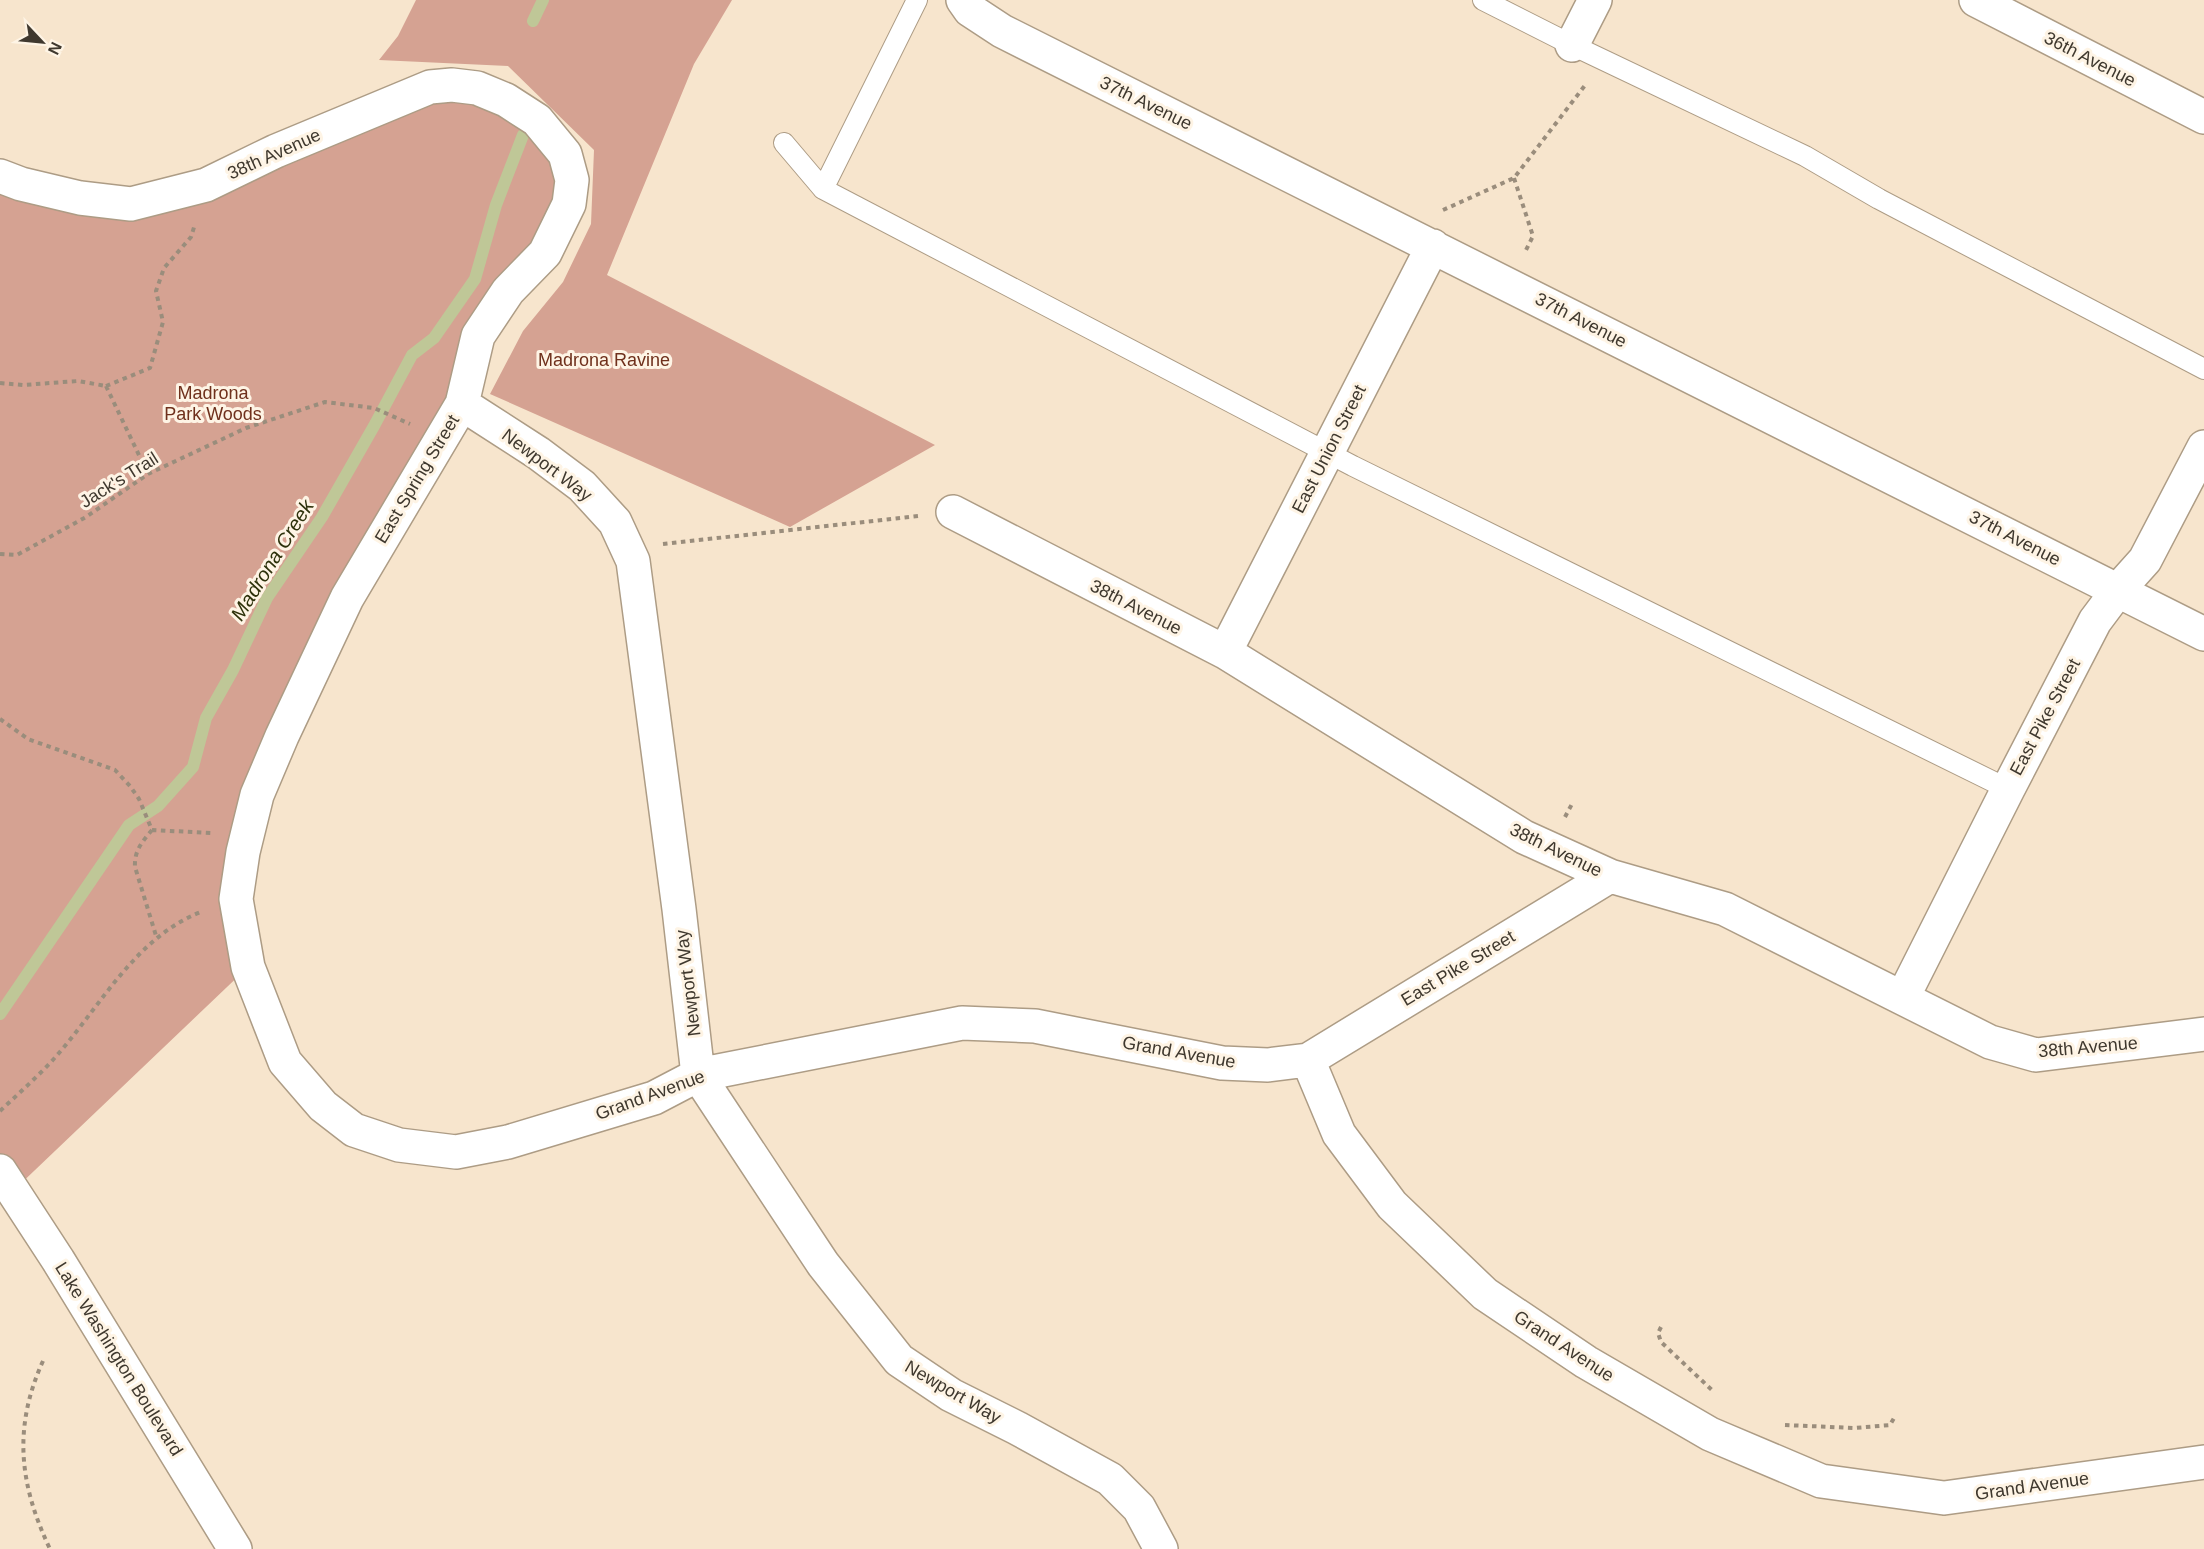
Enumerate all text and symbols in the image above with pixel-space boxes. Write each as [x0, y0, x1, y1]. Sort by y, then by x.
north arrow [12, 12, 72, 72]
street label: 36th Avenue [2041, 27, 2139, 91]
text: N [45, 39, 65, 57]
street label: 37th Avenue [1097, 72, 1195, 134]
street label: 38th Avenue [224, 125, 324, 183]
street label: 37th Avenue [1532, 288, 1630, 352]
park label: Madrona Ravine [538, 350, 670, 370]
street label: East Union Street [1288, 382, 1370, 516]
park label: Madrona Park Woods [164, 383, 262, 424]
street label: East Spring Street [371, 411, 463, 547]
street label: Newport Way [498, 425, 596, 505]
street label: Jack's Trail [76, 448, 162, 512]
water label: Madrona Creek [226, 495, 318, 624]
street label: 37th Avenue [1966, 506, 2064, 570]
street label: 38th Avenue [1087, 575, 1185, 639]
street label: East Pike Street [2006, 655, 2084, 779]
street label: 38th Avenue [1507, 819, 1605, 881]
street label: East Pike Street [1398, 926, 1518, 1010]
street label: Newport Way [672, 929, 704, 1037]
street label: Grand Avenue [1121, 1032, 1237, 1072]
street label: 38th Avenue [2037, 1033, 2139, 1061]
street label: Grand Avenue [593, 1066, 707, 1124]
street label: Lake Washington Boulevard [51, 1259, 187, 1459]
street label: Grand Avenue [1510, 1306, 1618, 1386]
street label: Newport Way [902, 1356, 1004, 1428]
street label: Grand Avenue [1974, 1468, 2090, 1504]

